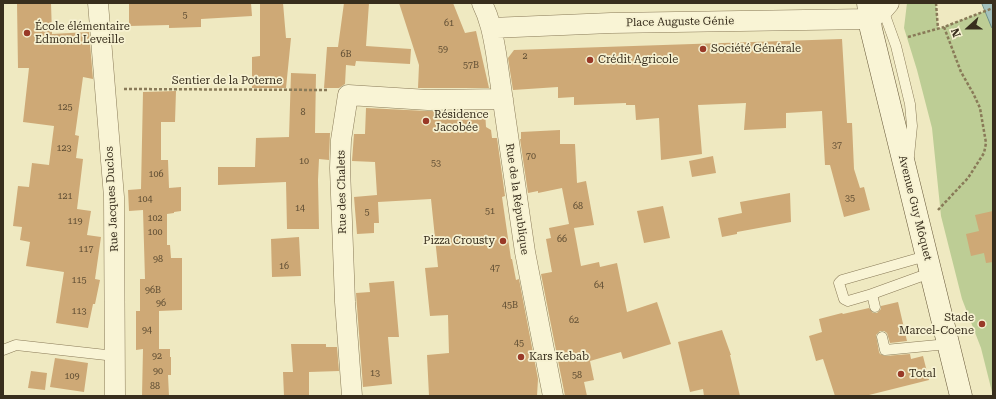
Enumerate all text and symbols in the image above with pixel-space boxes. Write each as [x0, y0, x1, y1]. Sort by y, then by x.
north arrow [948, 8, 988, 48]
house number: 5 [182, 10, 188, 20]
street label: Place Auguste Génie [626, 14, 734, 30]
house number: 61 [444, 18, 454, 28]
place label: École élémentaire Edmond Leveille [35, 20, 130, 46]
text: N [949, 26, 964, 39]
marker: École élémentaire Edmond Leveille [22, 28, 32, 38]
place label: Société Générale [711, 42, 801, 56]
house number: 59 [438, 44, 448, 54]
marker: Société Générale [698, 44, 708, 54]
house number: 6B [340, 49, 352, 59]
house number: 2 [522, 51, 528, 61]
place label: Crédit Agricole [598, 53, 678, 67]
marker: Crédit Agricole [585, 55, 595, 65]
house number: 57B [463, 60, 479, 70]
street label: Sentier de la Poterne [172, 74, 282, 88]
house number: 125 [57, 102, 73, 112]
house number: 8 [300, 107, 306, 117]
place label: Résidence Jacobée [434, 108, 489, 134]
marker: Résidence Jacobée [421, 116, 431, 126]
house number: 37 [832, 140, 842, 150]
street label: Rue de la République [503, 142, 531, 256]
house number: 123 [56, 143, 72, 153]
street label: Rue Jacques Duclos [103, 146, 121, 252]
street label: Rue des Chalets [335, 150, 349, 234]
house number: 70 [526, 151, 536, 161]
street label: Avenue Guy Môquet [895, 154, 935, 262]
house number: 10 [299, 156, 309, 166]
house number: 53 [431, 158, 441, 168]
house number: 106 [148, 169, 164, 179]
house number: 121 [57, 191, 73, 201]
house number: 35 [845, 193, 855, 203]
house number: 104 [137, 194, 153, 204]
house number: 68 [573, 201, 583, 211]
house number: 14 [295, 203, 305, 213]
house number: 51 [485, 206, 495, 216]
house number: 5 [364, 207, 370, 217]
house number: 102 [147, 213, 163, 223]
house number: 119 [67, 216, 83, 226]
house number: 100 [147, 227, 163, 237]
place label: Pizza Crousty [423, 234, 495, 248]
house number: 66 [557, 234, 567, 244]
marker: Pizza Crousty [498, 236, 508, 246]
house number: 117 [78, 244, 94, 254]
house number: 98 [153, 254, 163, 264]
house number: 16 [279, 261, 289, 271]
house number: 47 [490, 263, 500, 273]
house number: 115 [71, 275, 87, 285]
house number: 64 [594, 280, 604, 290]
house number: 96B [145, 285, 161, 295]
house number: 96 [156, 298, 166, 308]
house number: 45B [502, 300, 518, 310]
house number: 113 [71, 306, 87, 316]
place label: Stade Marcel-Coene [899, 311, 974, 337]
house number: 62 [569, 315, 579, 325]
marker: Stade Marcel-Coene [977, 319, 987, 329]
house number: 94 [142, 325, 152, 335]
house number: 45 [514, 338, 524, 348]
place label: Kars Kebab [529, 350, 589, 364]
house number: 92 [152, 351, 162, 361]
marker: Kars Kebab [516, 352, 526, 362]
house number: 90 [153, 366, 163, 376]
place label: Total [909, 367, 936, 381]
house number: 13 [370, 368, 380, 378]
marker: Total [896, 369, 906, 379]
house number: 58 [572, 370, 582, 380]
house number: 109 [64, 371, 80, 381]
house number: 88 [150, 381, 160, 391]

